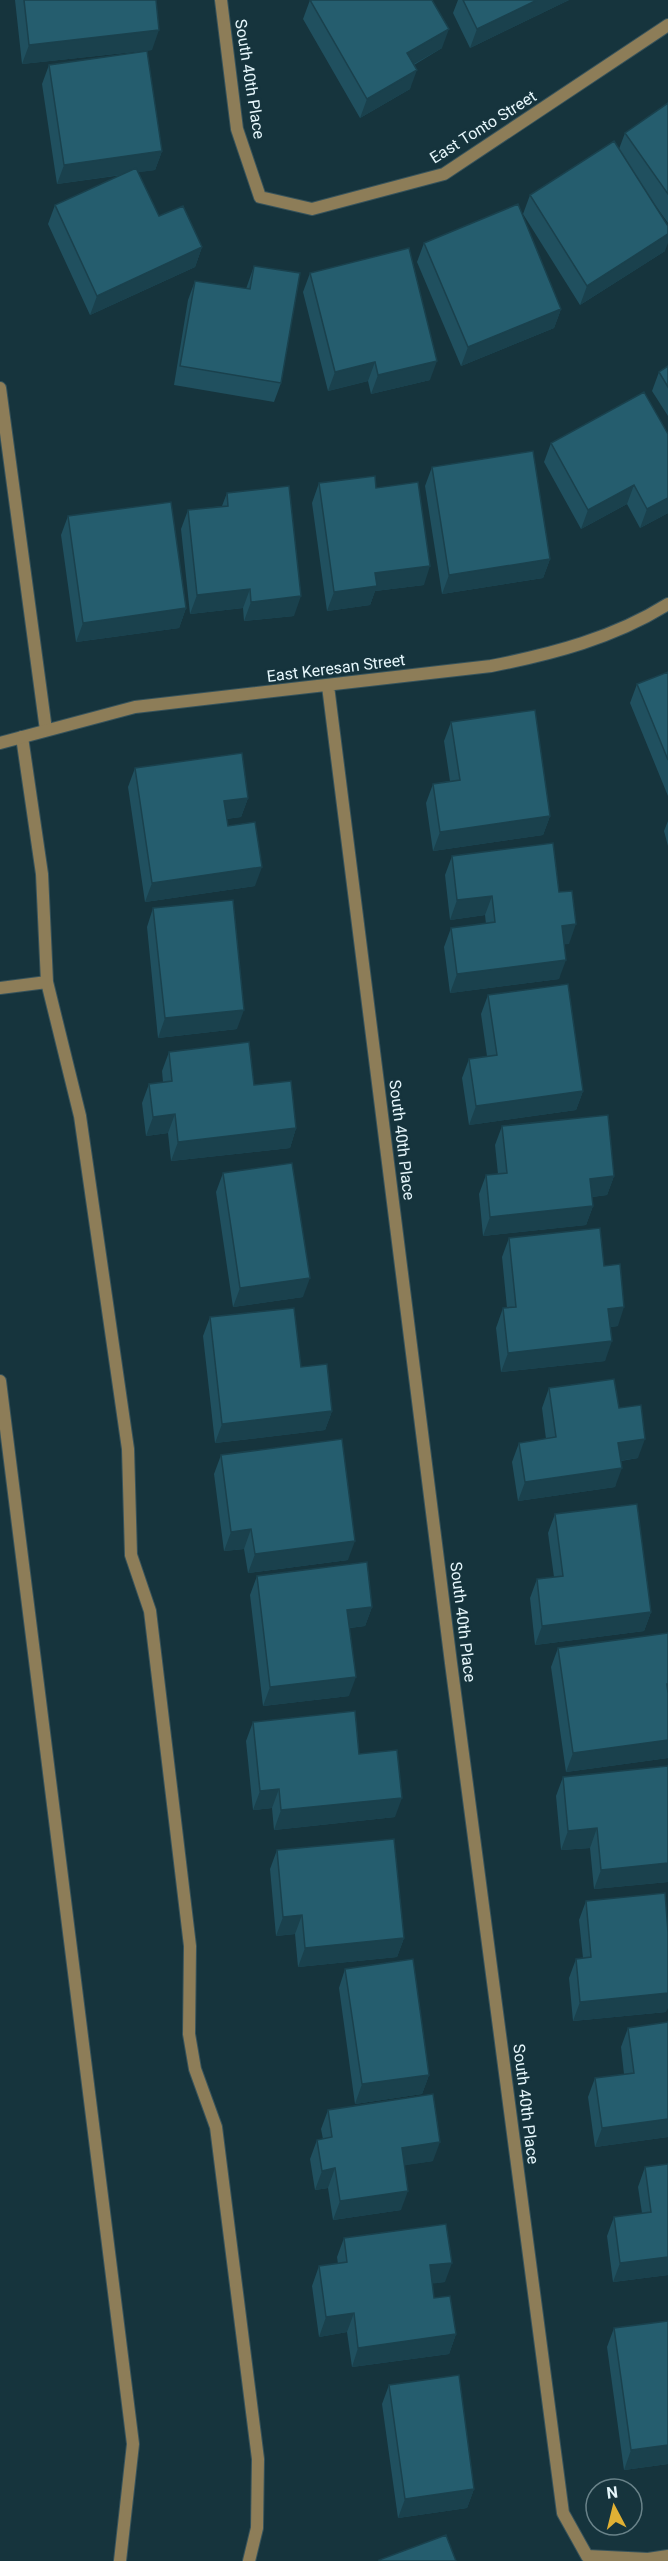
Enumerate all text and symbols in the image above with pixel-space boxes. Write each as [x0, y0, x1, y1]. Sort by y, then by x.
street label: South 40th Place [231, 18, 269, 140]
street label: East Tonto Street [426, 87, 540, 167]
street label: East Keresan Street [266, 650, 406, 686]
street label: South 40th Place [385, 1079, 419, 1201]
street label: South 40th Place [446, 1561, 480, 1683]
street label: South 40th Place [509, 2043, 543, 2165]
north arrow [584, 2477, 644, 2537]
text: N [605, 2482, 619, 2503]

